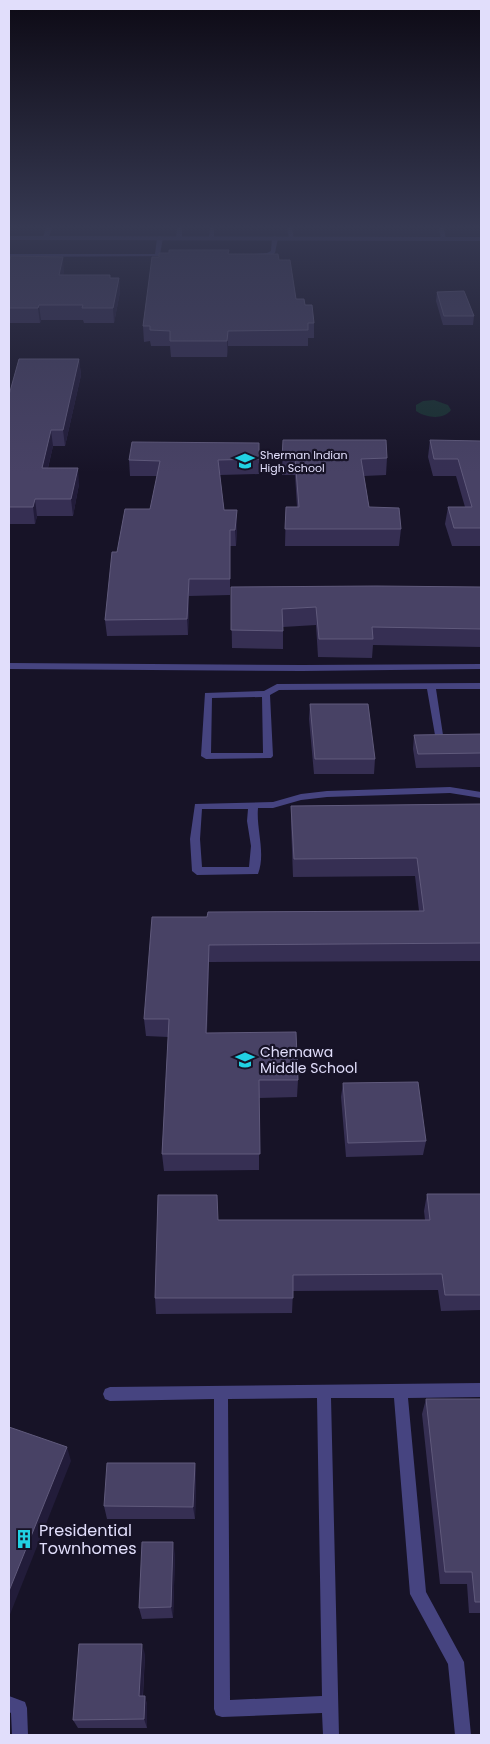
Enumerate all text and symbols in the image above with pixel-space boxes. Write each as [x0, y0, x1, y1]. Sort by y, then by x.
place label: Sherman Indian High School [260, 447, 348, 476]
school or university icon: Sherman Indian High School [234, 450, 256, 472]
place label: Chemawa Middle School [260, 1042, 357, 1078]
school or university icon: Chemawa Middle School [234, 1049, 256, 1071]
place label: Presidential Townhomes [39, 1519, 137, 1560]
building icon: Presidential Townhomes [13, 1528, 35, 1550]

